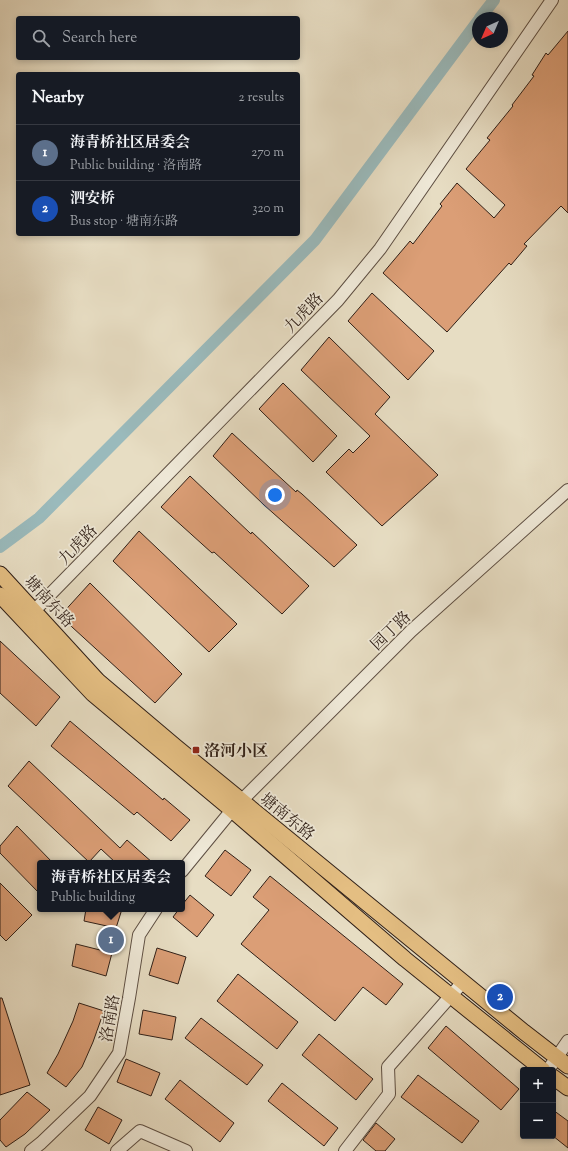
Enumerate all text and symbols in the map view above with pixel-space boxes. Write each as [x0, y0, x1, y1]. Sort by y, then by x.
north arrow [472, 12, 508, 48]
search box [16, 16, 300, 60]
icon: search [30, 27, 52, 49]
text: Search here [62, 28, 137, 49]
text: Nearby [32, 86, 84, 110]
text: 2 results [239, 89, 284, 107]
text: 海青桥社区居委会 [70, 133, 190, 154]
text: 1 [43, 144, 47, 162]
text: 270 m [251, 144, 284, 162]
text: Public building · 洛南路 [70, 157, 202, 175]
text: 泗安桥 [70, 189, 115, 210]
text: 2 [42, 200, 48, 218]
text: 320 m [252, 200, 284, 218]
text: Bus stop · 塘南东路 [70, 213, 178, 231]
street label: 九虎路 [280, 288, 330, 339]
your location [265, 485, 285, 505]
street label: 九虎路 [54, 520, 104, 571]
street label: 塘南东路 [18, 571, 78, 634]
street label: 园丁路 [366, 607, 417, 657]
place label: 洛河小区 [204, 741, 268, 764]
marker: 洛河小区 [191, 745, 201, 755]
street label: 塘南东路 [254, 789, 319, 847]
popup [37, 860, 185, 912]
text: 海青桥社区居委会 [51, 868, 171, 889]
text: Public building [51, 889, 135, 907]
pin: 1 [98, 925, 124, 955]
pin: 2 [487, 982, 513, 1012]
street label: 洛南路 [96, 993, 127, 1044]
map controls [520, 1067, 556, 1139]
button: + [520, 1067, 556, 1103]
button: − [520, 1103, 556, 1139]

